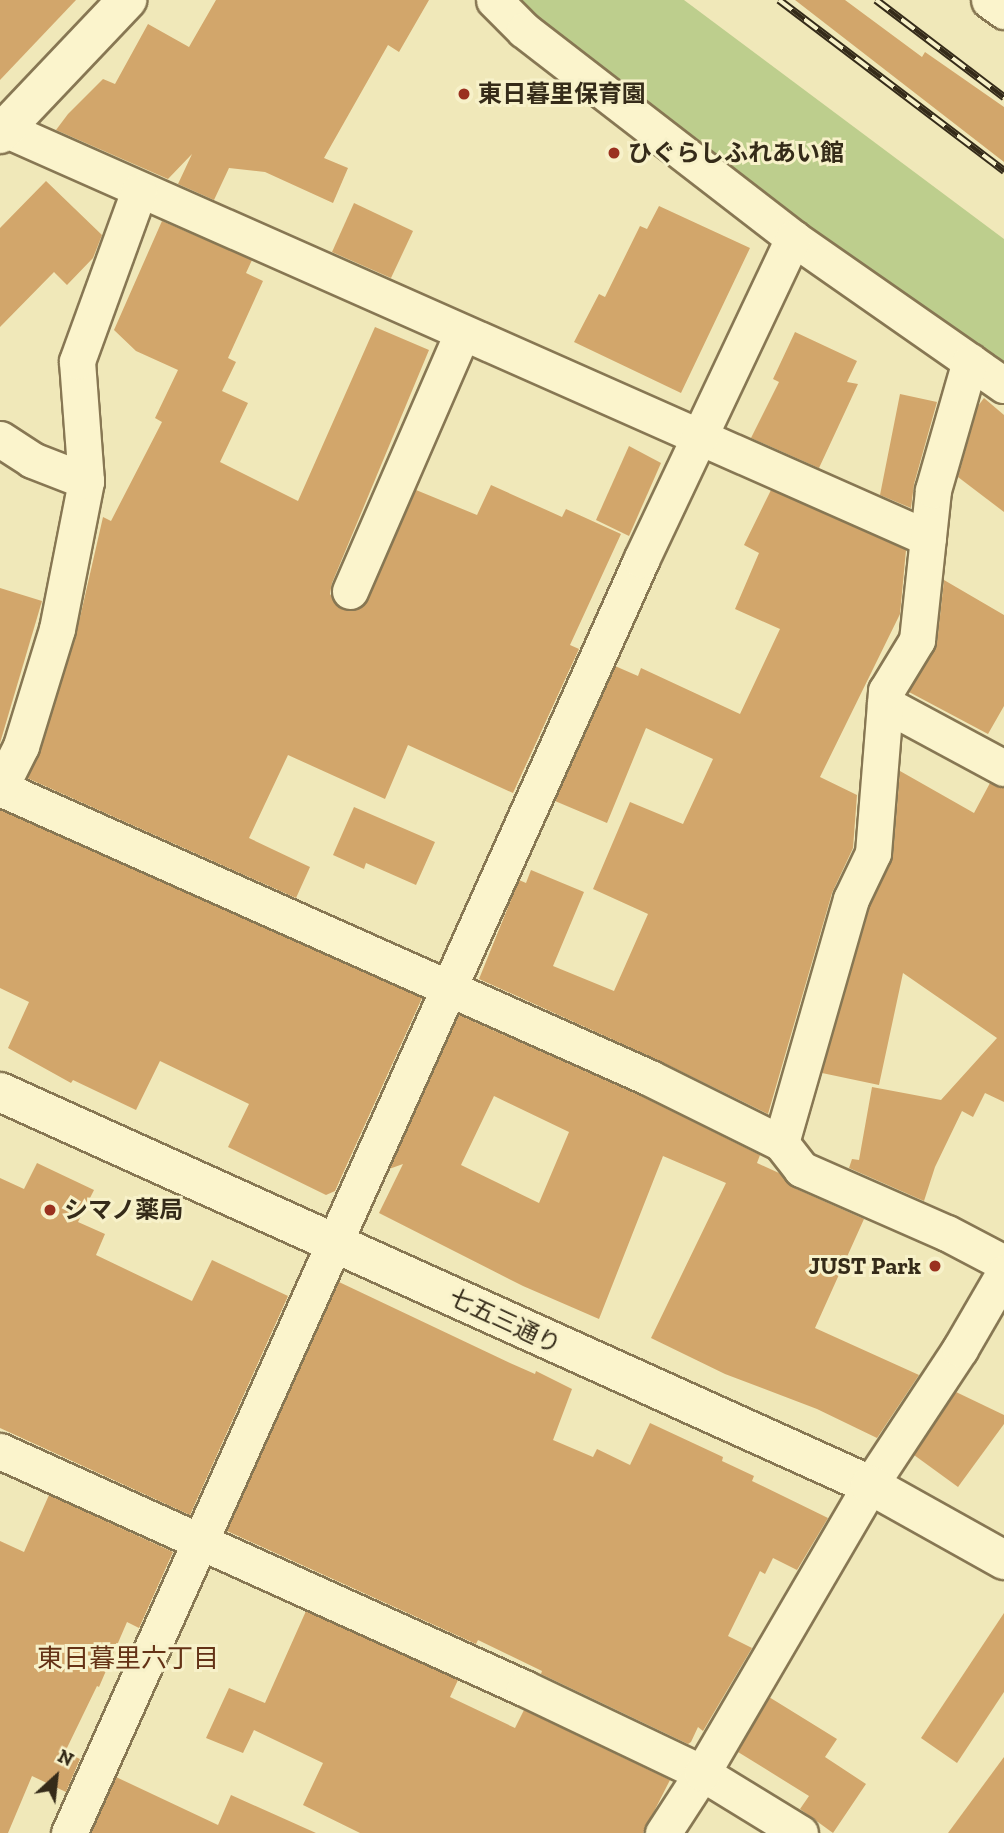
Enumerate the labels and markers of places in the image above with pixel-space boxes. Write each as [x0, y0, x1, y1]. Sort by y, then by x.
place label: 東日暮里保育園 [478, 80, 646, 108]
marker: 東日暮里保育園 [456, 86, 472, 102]
place label: ひぐらしふれあい館 [628, 139, 844, 167]
marker: ひぐらしふれあい館 [606, 145, 622, 161]
place label: シマノ薬局 [64, 1196, 184, 1224]
marker: シマノ薬局 [42, 1202, 58, 1218]
place label: JUST Park [809, 1252, 921, 1280]
marker: JUST Park [927, 1258, 943, 1274]

